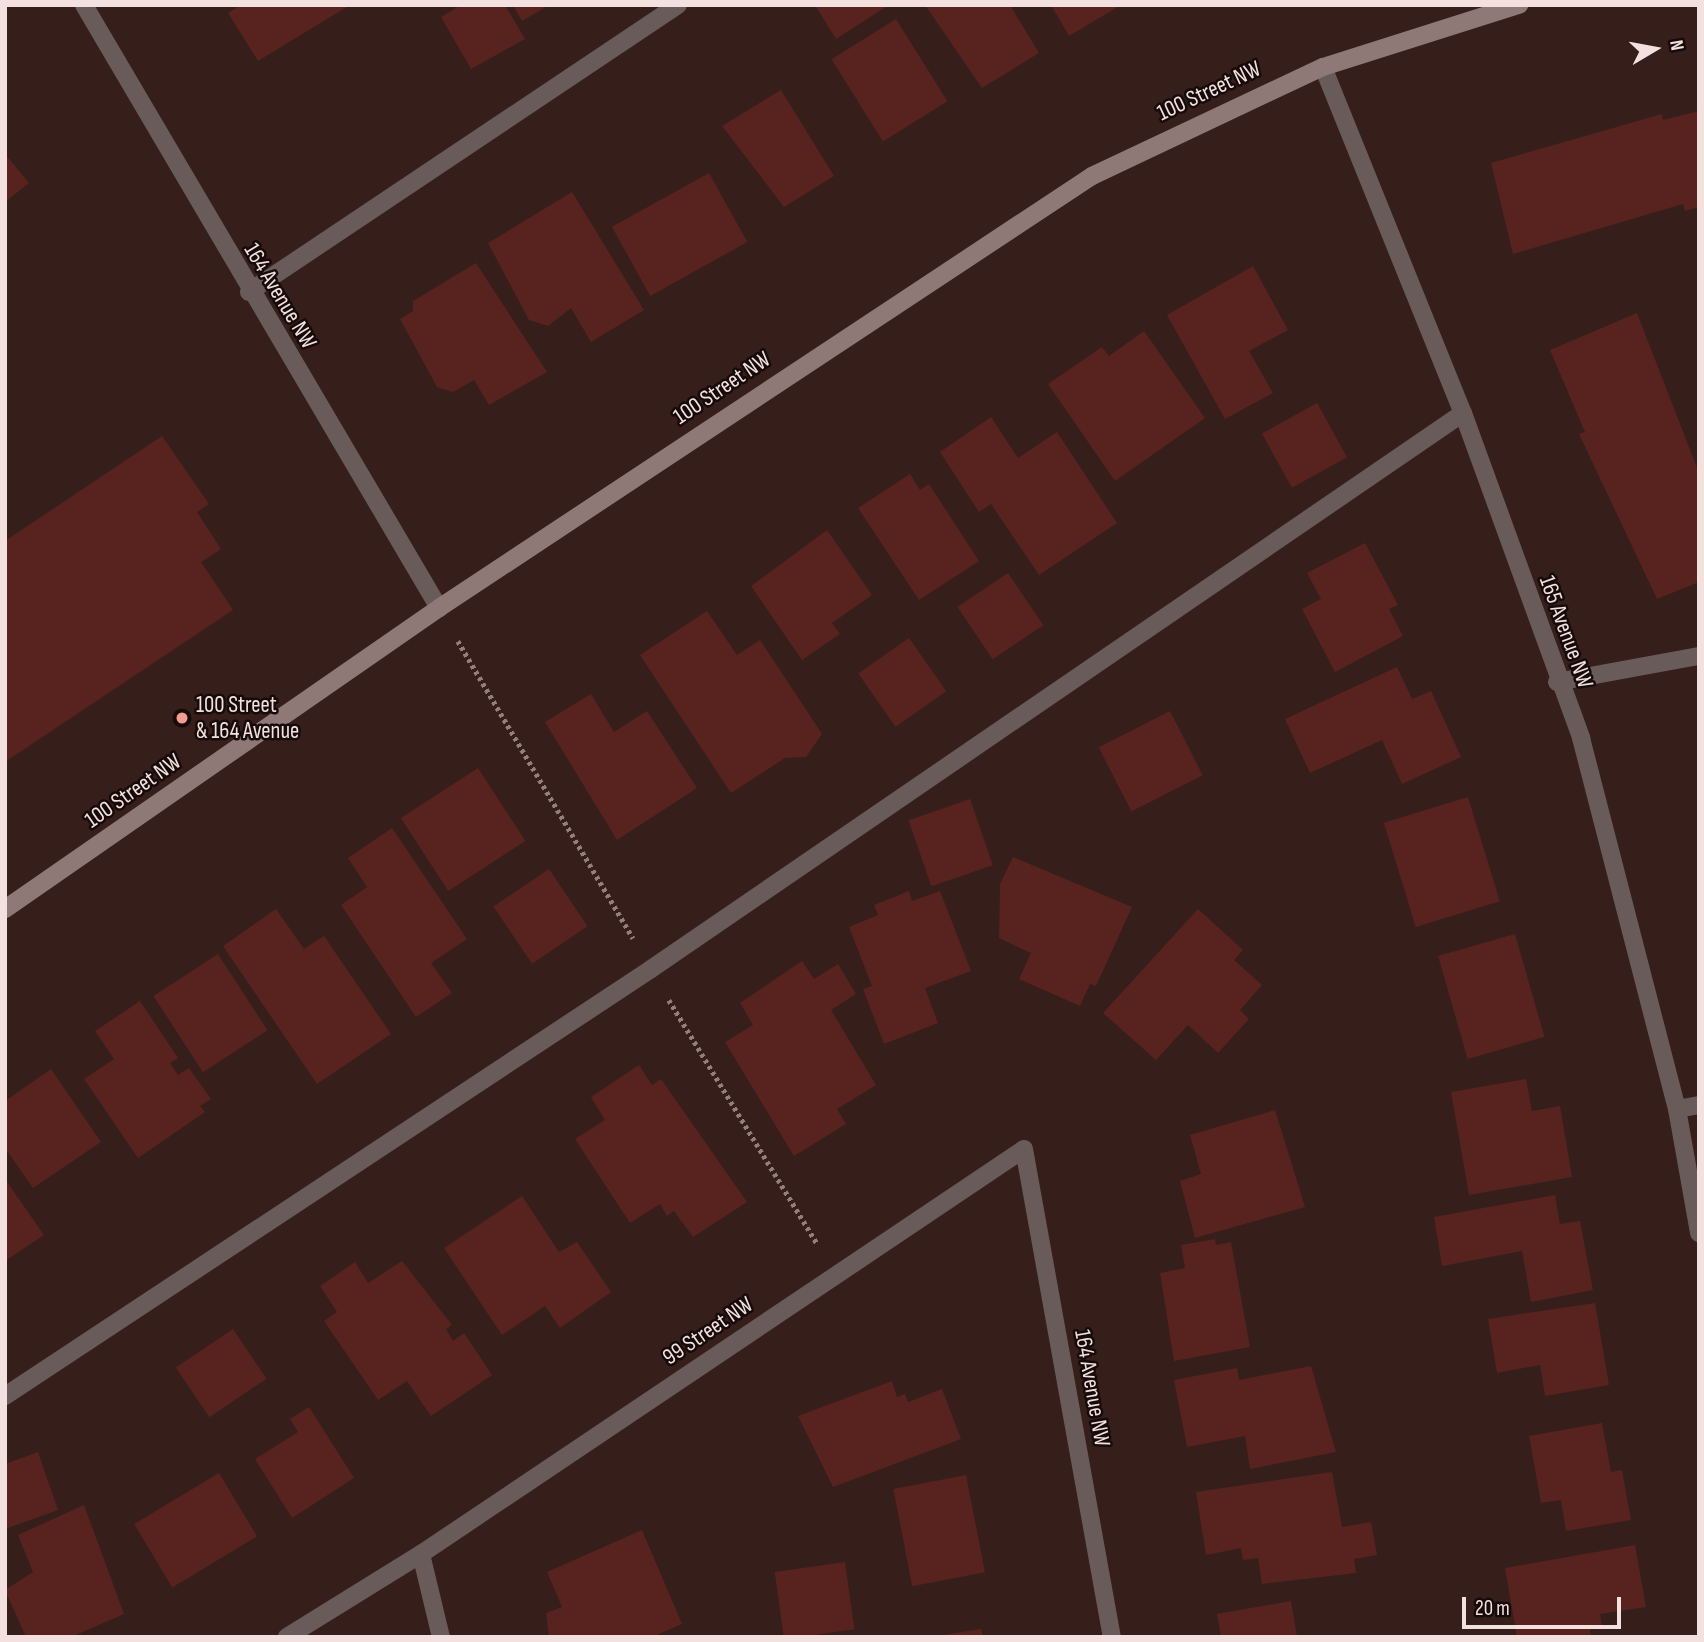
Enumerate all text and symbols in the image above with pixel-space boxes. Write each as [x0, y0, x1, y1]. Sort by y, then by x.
north arrow [1620, 14, 1690, 84]
text: N [1664, 38, 1688, 52]
street label: 100 Street NW [1153, 55, 1265, 127]
street label: 164 Avenue NW [238, 238, 322, 354]
street label: 100 Street NW [668, 345, 776, 431]
street label: 165 Avenue NW [1533, 572, 1599, 692]
place label: 100 Street & 164 Avenue [196, 691, 299, 745]
marker: 100 Street & 164 Avenue [174, 710, 190, 726]
street label: 100 Street NW [80, 748, 186, 834]
street label: 99 Street NW [658, 1291, 758, 1371]
street label: 164 Avenue NW [1068, 1327, 1116, 1449]
scale bar [1466, 1582, 1625, 1626]
text: 20 m [1475, 1596, 1510, 1621]

